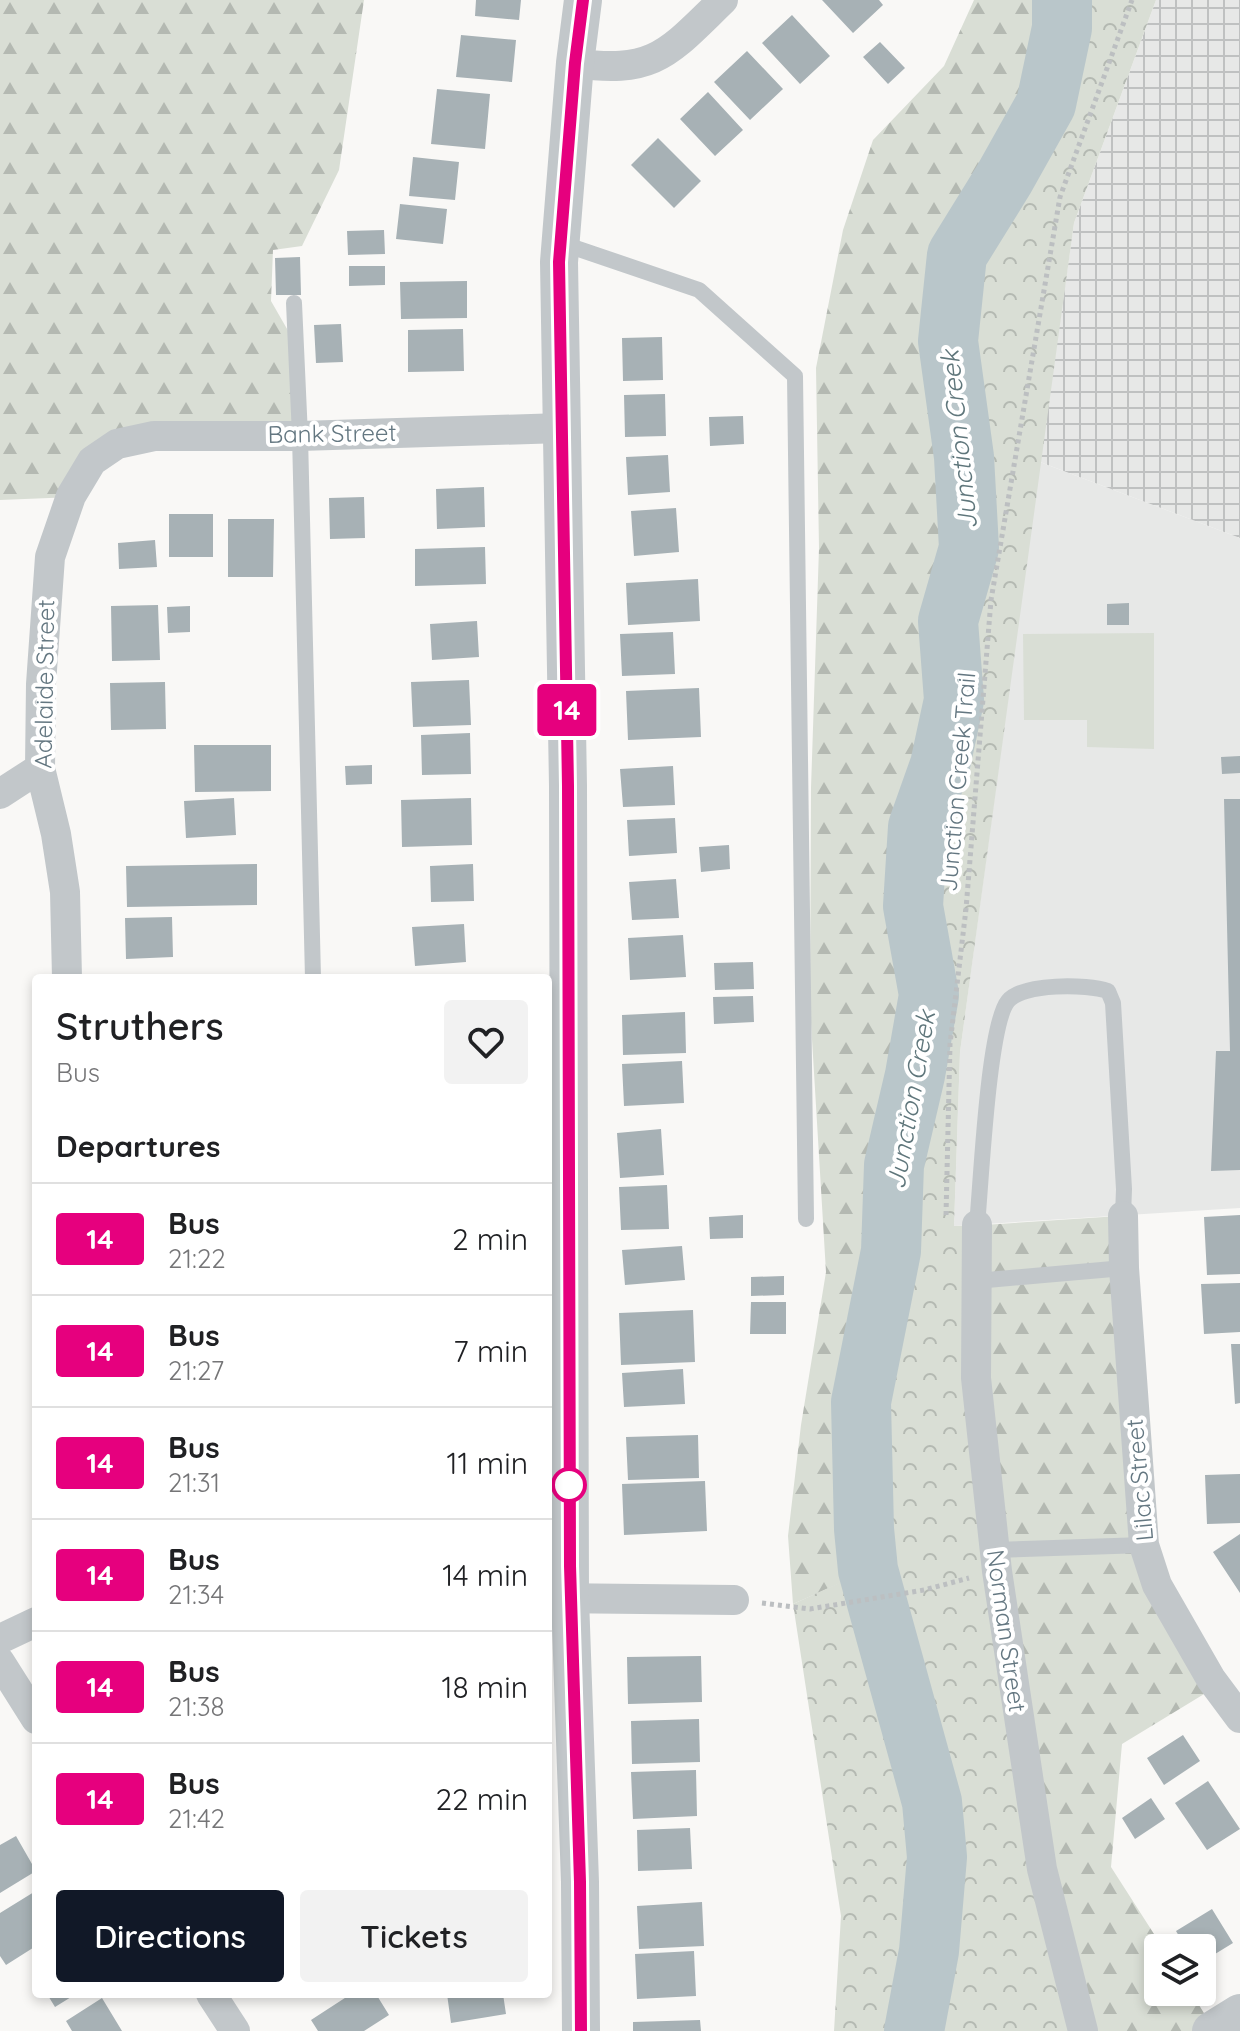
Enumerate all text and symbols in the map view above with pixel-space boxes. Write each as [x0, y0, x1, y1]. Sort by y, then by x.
water label: Junction Creek [932, 347, 984, 531]
street label: Bank Street [267, 417, 397, 449]
street label: Adelaide Street [28, 599, 60, 769]
street label: Junction Creek Trail [932, 671, 982, 893]
line badge: 14 [531, 684, 603, 736]
text: 14 [553, 692, 581, 727]
button: heart [444, 1000, 528, 1084]
text: Struthers [56, 1002, 224, 1050]
water label: Junction Creek [879, 1006, 943, 1191]
text: Bus [56, 1056, 100, 1089]
text: Departures [56, 1127, 221, 1165]
text: Bus [168, 1204, 220, 1242]
text: 2 min [452, 1220, 528, 1258]
text: 14 [86, 1221, 114, 1256]
text: 21:22 [168, 1242, 226, 1275]
text: Bus [168, 1316, 220, 1354]
text: 7 min [453, 1332, 528, 1370]
text: 14 [86, 1333, 114, 1368]
text: 21:27 [168, 1354, 224, 1387]
street label: Lilac Street [1119, 1418, 1159, 1542]
text: Bus [168, 1428, 220, 1466]
text: 11 min [446, 1444, 528, 1482]
text: 14 [86, 1445, 114, 1480]
text: 21:31 [168, 1466, 220, 1499]
unlabelled marker [552, 1468, 586, 1502]
text: Bus [168, 1540, 220, 1578]
street label: Norman Street [981, 1548, 1033, 1714]
text: 14 min [442, 1556, 528, 1594]
text: 14 [86, 1557, 114, 1592]
text: 21:34 [168, 1578, 224, 1611]
text: Bus [168, 1652, 220, 1690]
text: 18 min [441, 1668, 528, 1706]
text: 14 [86, 1669, 114, 1704]
text: 21:38 [168, 1690, 225, 1723]
text: Bus [168, 1764, 220, 1802]
text: 22 min [435, 1780, 528, 1818]
text: 14 [86, 1781, 114, 1816]
text: 21:42 [168, 1802, 225, 1835]
button: Directions [56, 1890, 284, 1982]
button: Tickets [300, 1890, 528, 1982]
map controls [1144, 1934, 1216, 2006]
button: layers [1144, 1934, 1216, 2006]

